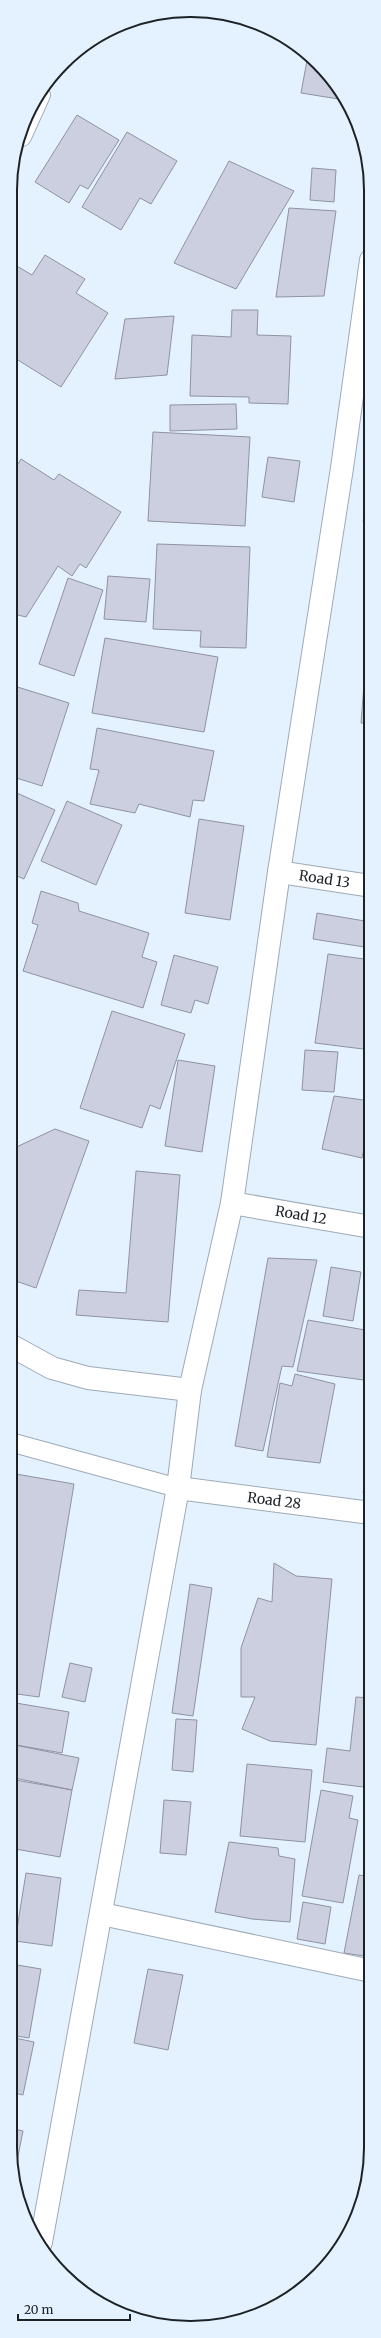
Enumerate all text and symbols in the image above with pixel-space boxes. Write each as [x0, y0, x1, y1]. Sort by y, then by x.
street label: Road 13 [298, 866, 351, 892]
street label: Road 12 [274, 1202, 328, 1228]
street label: Road 28 [246, 1488, 302, 1513]
scale bar [18, 2296, 130, 2322]
text: 20 m [24, 2302, 53, 2317]

